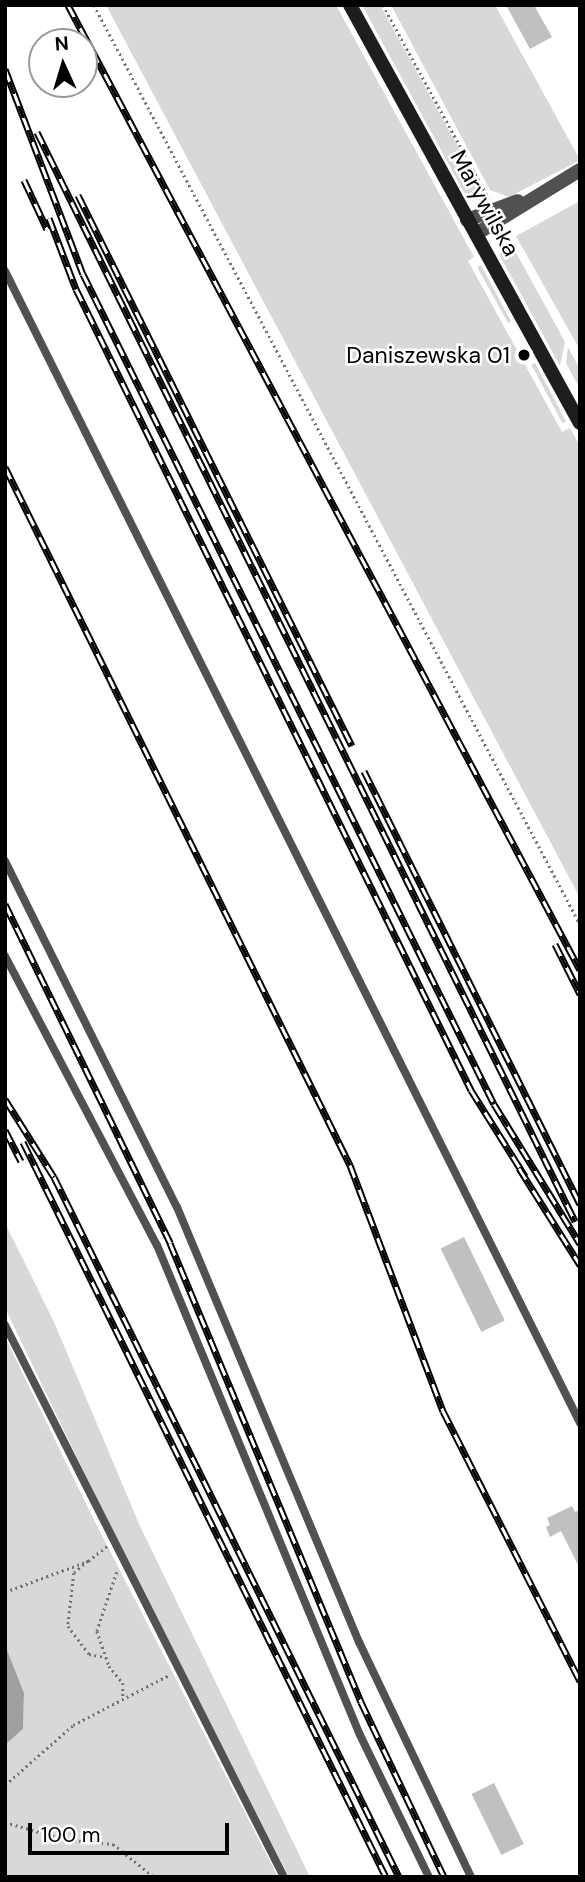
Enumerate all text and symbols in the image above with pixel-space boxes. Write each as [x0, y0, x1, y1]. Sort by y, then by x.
north arrow [28, 28, 98, 98]
text: N [54, 31, 69, 57]
street label: Marywilska [445, 145, 525, 261]
place label: Daniszewska 01 [346, 341, 510, 369]
marker: Daniszewska 01 [516, 347, 532, 363]
scale bar [32, 1808, 233, 1852]
text: 100 m [41, 1821, 101, 1849]

